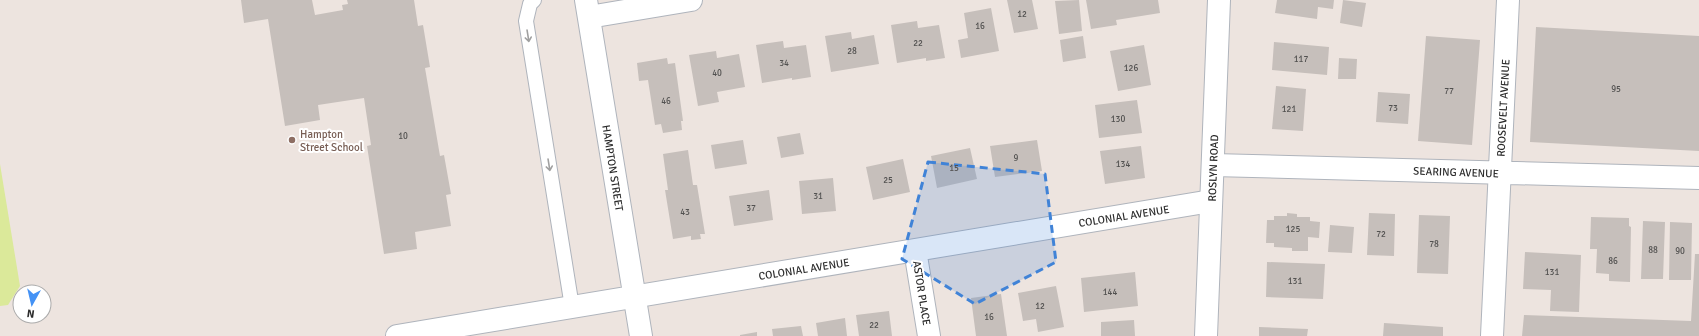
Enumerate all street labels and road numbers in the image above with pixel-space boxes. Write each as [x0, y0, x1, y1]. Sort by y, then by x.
street label: ROOSEVELT AVENUE [1494, 59, 1513, 157]
street label: HAMPTON STREET [599, 124, 626, 213]
street label: ROSLYN ROAD [1206, 134, 1221, 202]
street label: SEARING AVENUE [1413, 165, 1499, 180]
street label: COLONIAL AVENUE [1078, 203, 1170, 230]
street label: COLONIAL AVENUE [758, 256, 850, 283]
street label: ASTOR PLACE [910, 260, 933, 326]

